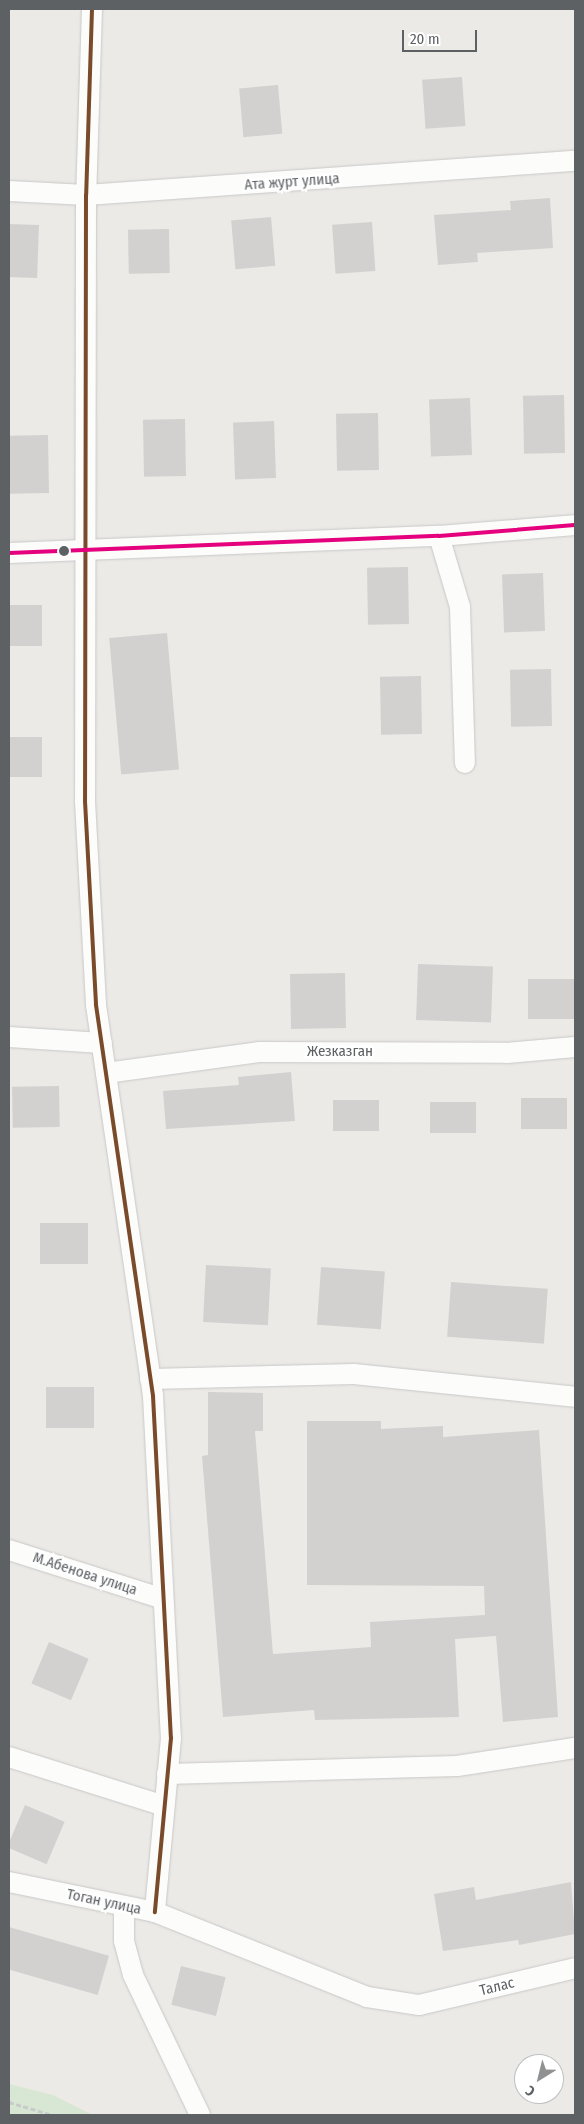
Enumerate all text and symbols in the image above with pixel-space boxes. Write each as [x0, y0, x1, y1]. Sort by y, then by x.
scale bar [404, 20, 479, 52]
text: 20 m [410, 30, 440, 48]
street label: Ата журт улица [244, 170, 340, 194]
unlabelled marker [59, 546, 69, 556]
street label: Жезказган [307, 1043, 373, 1061]
street label: М.Абенова улица [31, 1549, 139, 1599]
street label: Тоган улица [65, 1885, 143, 1919]
street label: Талас [478, 1974, 516, 2000]
north arrow [514, 2054, 564, 2104]
text: С [523, 2082, 538, 2100]

